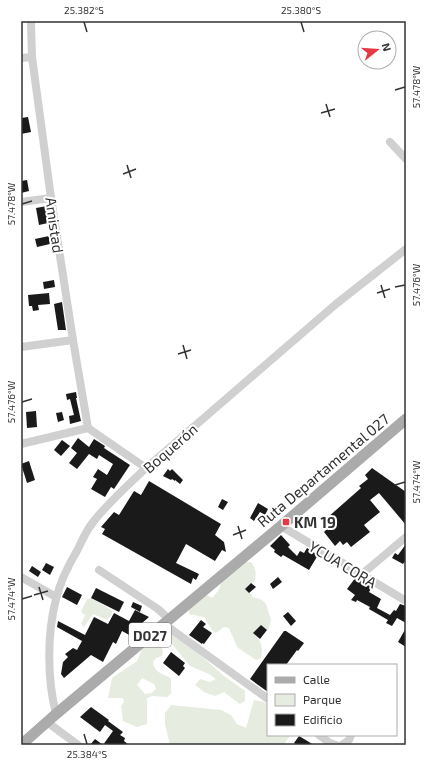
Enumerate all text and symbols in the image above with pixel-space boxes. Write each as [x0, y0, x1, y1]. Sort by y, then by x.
text: 25.382°S [64, 4, 104, 16]
text: 25.380°S [281, 4, 321, 16]
north arrow [357, 30, 397, 70]
text: N [380, 41, 394, 53]
text: 57.478°W [410, 65, 422, 108]
text: 57.478°W [5, 182, 17, 225]
street label: Amistad [42, 196, 68, 254]
text: 57.476°W [410, 263, 422, 306]
text: 57.476°W [5, 380, 17, 423]
street label: Ruta Departamental 027 [253, 409, 393, 530]
street label: Boquerón [139, 420, 201, 476]
text: 57.474°W [410, 460, 422, 503]
place label: KM 19 [294, 513, 336, 531]
marker: KM 19 [281, 517, 291, 527]
street label: YCUA CORA [306, 537, 381, 592]
text: 57.474°W [5, 577, 17, 620]
road number: D027 [129, 623, 171, 647]
legend [267, 664, 397, 736]
text: Calle [303, 672, 330, 686]
text: Parque [303, 692, 341, 706]
text: Edificio [303, 712, 343, 726]
text: 25.384°S [67, 748, 108, 760]

